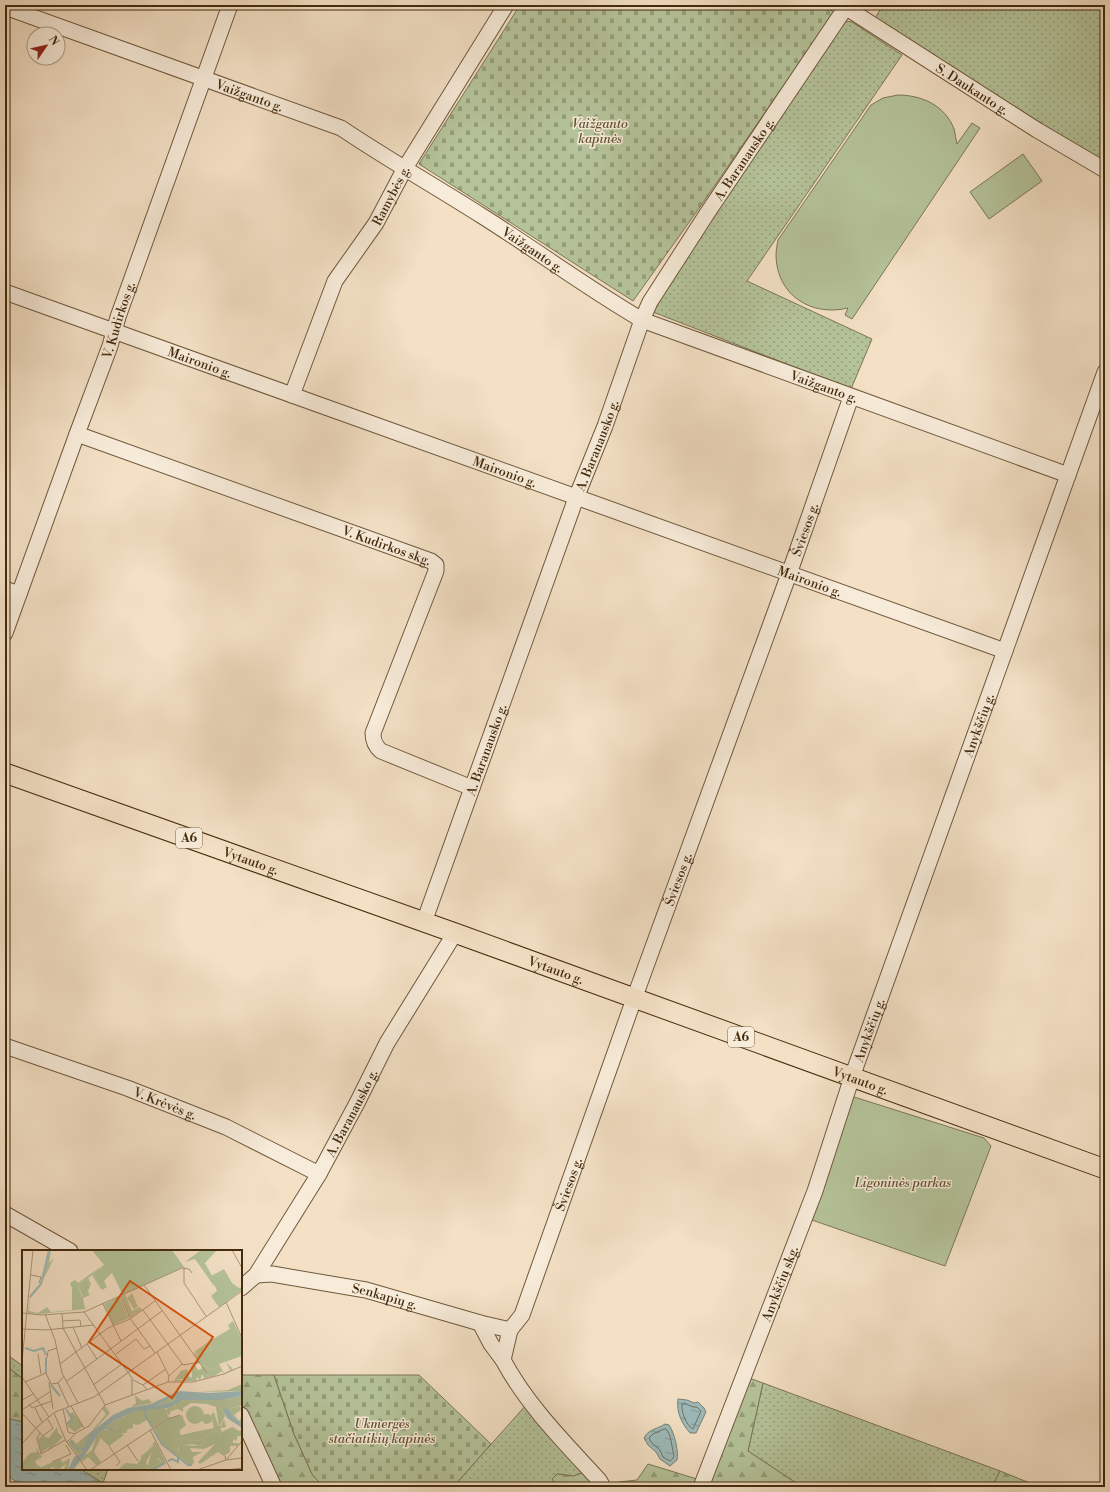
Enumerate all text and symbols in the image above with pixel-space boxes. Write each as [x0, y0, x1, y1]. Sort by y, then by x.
north arrow [26, 26, 66, 66]
text: N [45, 33, 62, 49]
street label: S. Daukanto g. [933, 60, 1011, 119]
street label: Vaižganto g. [213, 76, 285, 115]
street label: A. Baranausko g. [710, 115, 778, 205]
park label: Vaižganto kapinės [572, 116, 628, 147]
street label: Ramybės g. [369, 163, 414, 229]
street label: Vaižganto g. [498, 223, 566, 276]
street label: V. Kudirkos g. [99, 280, 139, 362]
street label: Maironio g. [165, 344, 234, 382]
street label: Vaižganto g. [787, 367, 860, 407]
street label: A. Baranausko g. [572, 398, 622, 495]
street label: Maironio g. [470, 454, 539, 491]
street label: Šviesos g. [788, 501, 822, 559]
street label: V. Kudirkos skg. [339, 522, 433, 569]
street label: Maironio g. [775, 563, 844, 601]
street label: Anykščių g. [960, 691, 998, 760]
street label: A. Baranausko g. [463, 702, 511, 799]
road number: A6 [176, 828, 202, 848]
street label: Vytauto g. [220, 844, 281, 879]
street label: Šviesos g. [661, 851, 696, 908]
street label: Vytauto g. [525, 953, 586, 988]
street label: Anykščių g. [851, 996, 889, 1065]
road number: A6 [728, 1027, 754, 1047]
street label: Vytauto g. [829, 1063, 890, 1099]
street label: A. Baranausko g. [322, 1067, 382, 1161]
street label: V. Krėvės g. [130, 1084, 198, 1124]
street label: Šviesos g. [552, 1156, 586, 1213]
park label: Ligoninės parkas [854, 1175, 951, 1191]
street label: Anykščių skg. [758, 1244, 802, 1325]
inset map [22, 1250, 242, 1470]
street label: Senkapių g. [351, 1281, 419, 1313]
park label: Ukmergės stačiatikių kapinės [328, 1416, 435, 1447]

